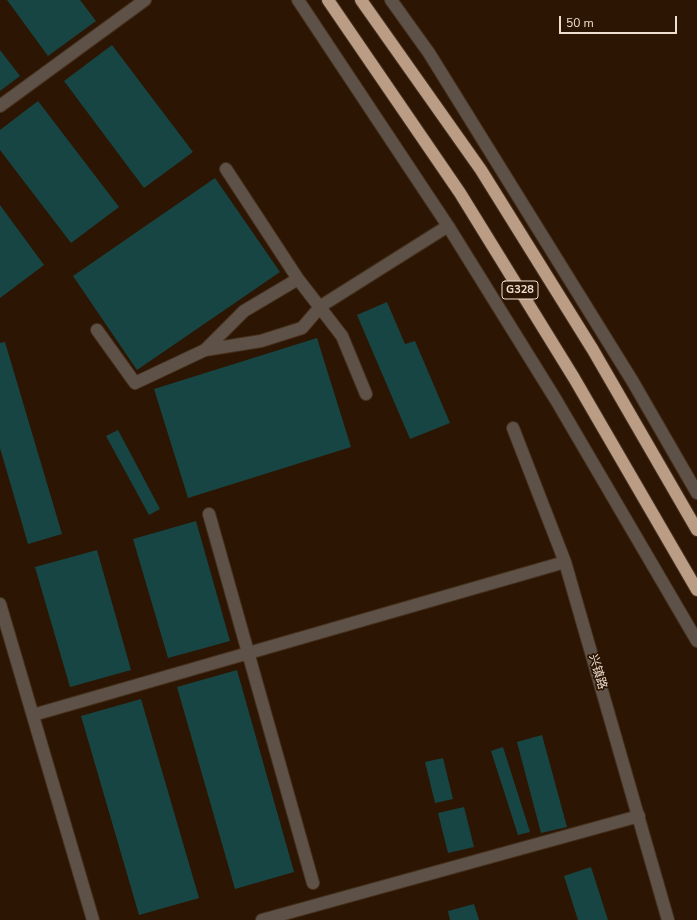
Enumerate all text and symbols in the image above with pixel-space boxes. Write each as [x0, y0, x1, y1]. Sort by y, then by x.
scale bar [561, 8, 679, 34]
text: 50 m [566, 15, 594, 31]
road number: G328 [502, 281, 538, 299]
street label: 兴镇路 [585, 653, 609, 691]

